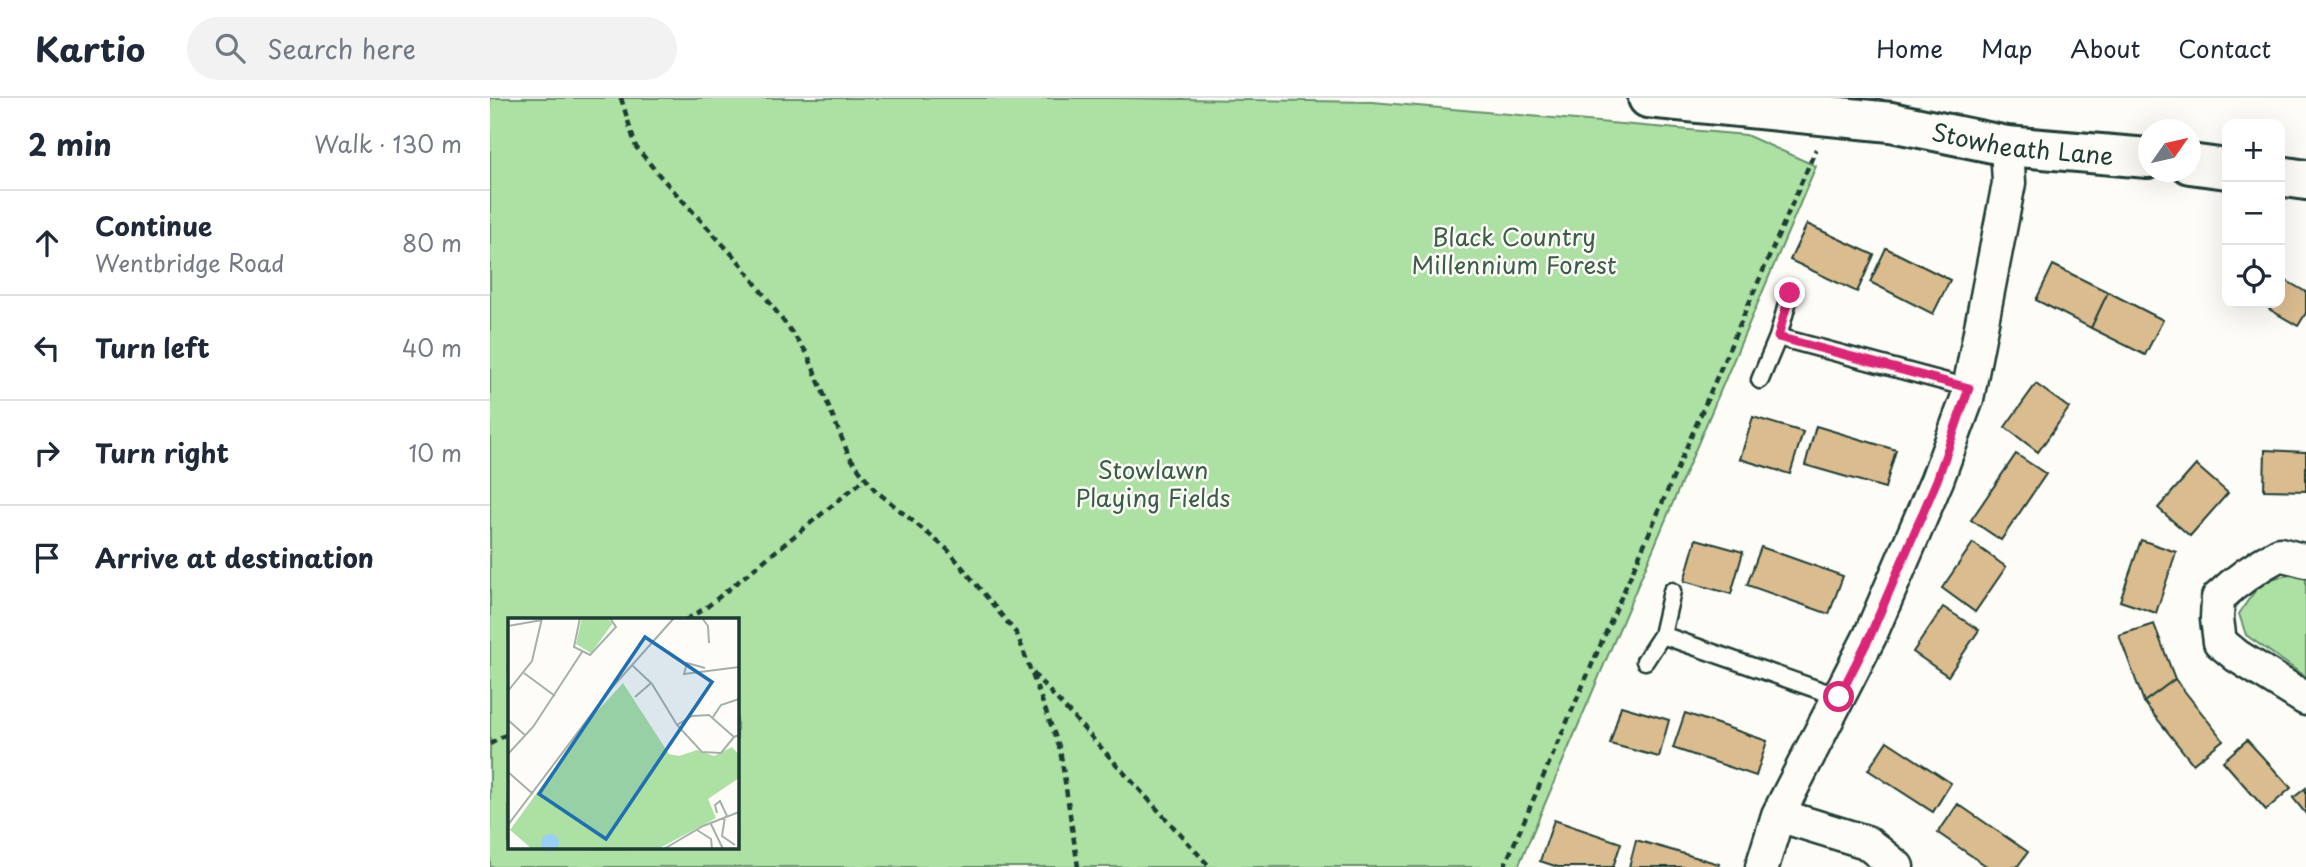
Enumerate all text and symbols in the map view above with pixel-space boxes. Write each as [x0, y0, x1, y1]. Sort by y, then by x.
search box [187, 17, 677, 80]
text: Kartio [35, 23, 145, 73]
icon: search [211, 29, 249, 67]
text: Search here [267, 29, 416, 68]
text: Home [1876, 30, 1943, 66]
text: Map [1981, 30, 2032, 66]
text: About [2070, 30, 2140, 66]
text: Contact [2178, 30, 2271, 66]
street label: Stowheath Lane [1929, 113, 2115, 173]
north arrow [2138, 119, 2201, 182]
map controls [2222, 119, 2285, 308]
button: + [2222, 119, 2285, 182]
text: 2 min [28, 121, 112, 166]
text: Walk · 130 m [314, 126, 462, 161]
button: − [2222, 182, 2285, 245]
text: Continue [95, 206, 212, 245]
park label: Black Country Millennium Forest [1411, 218, 1617, 282]
icon: ahead [28, 224, 66, 262]
text: 80 m [402, 225, 462, 260]
text: Wentbridge Road [95, 245, 284, 280]
button: locate [2222, 245, 2285, 308]
route end [1774, 277, 1805, 308]
text: Turn left [95, 328, 210, 367]
icon: left [28, 329, 66, 367]
text: 40 m [402, 330, 462, 365]
text: Turn right [95, 433, 229, 472]
icon: right [28, 434, 66, 472]
text: 10 m [408, 435, 462, 470]
park label: Stowlawn Playing Fields [1075, 451, 1231, 515]
text: Arrive at destination [95, 538, 374, 577]
icon: arrive [28, 539, 66, 577]
inset map [508, 618, 738, 850]
route start [1823, 681, 1854, 712]

